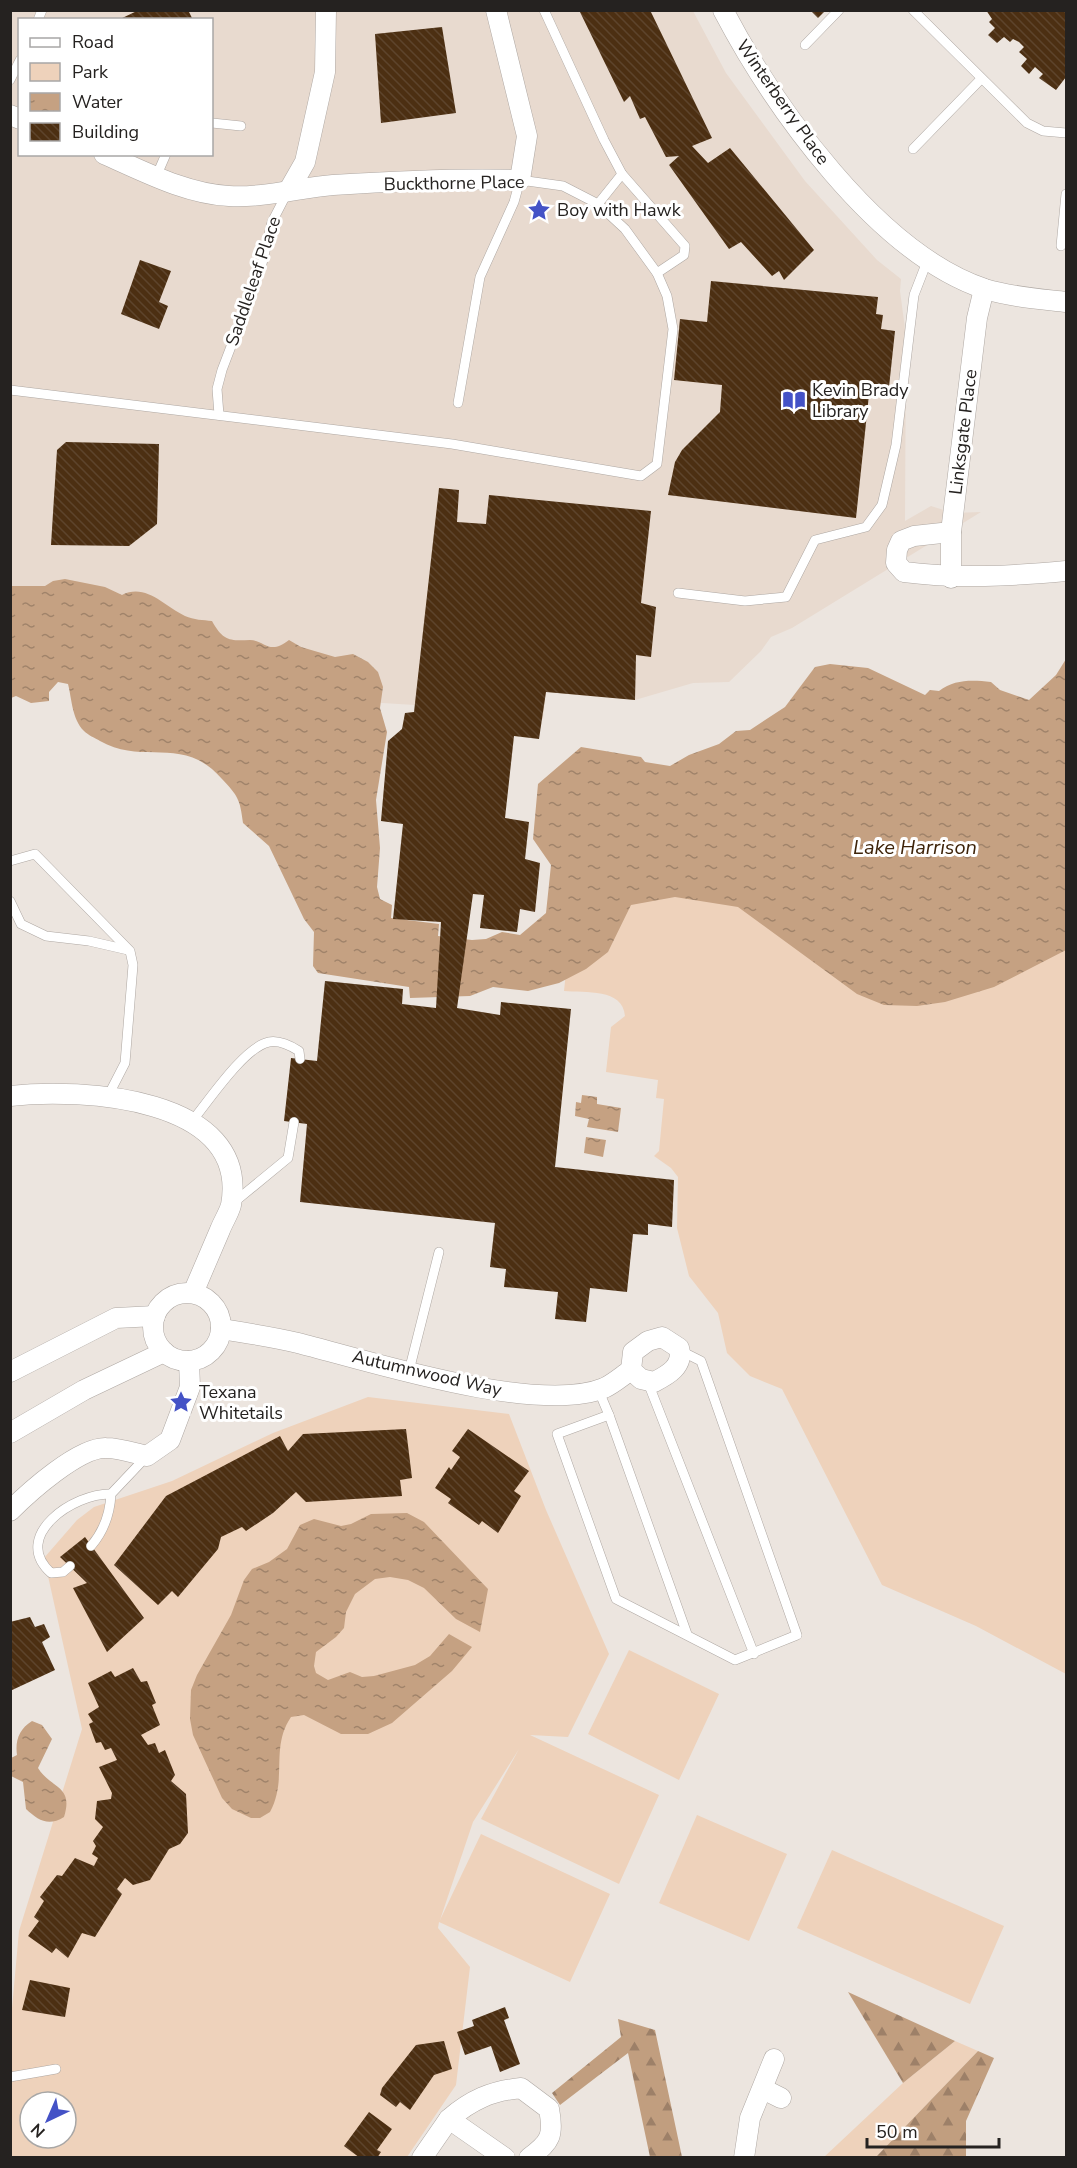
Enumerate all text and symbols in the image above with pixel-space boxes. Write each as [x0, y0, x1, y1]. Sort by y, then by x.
legend [18, 18, 213, 156]
text: Road [72, 30, 114, 54]
street label: Winterberry Place [731, 35, 835, 169]
text: Park [72, 60, 109, 84]
text: Water [72, 90, 123, 114]
text: Building [72, 120, 139, 144]
street label: Buckthorne Place [383, 170, 525, 196]
place icon: Boy with Hawk [526, 197, 552, 223]
place label: Boy with Hawk [557, 198, 682, 222]
street label: Saddleleaf Place [220, 213, 286, 349]
street label: Linksgate Place [943, 368, 983, 496]
place label: Kevin Brady Library [812, 378, 909, 423]
library icon: Kevin Brady Library [781, 387, 807, 413]
water label: Lake Harrison [853, 834, 977, 861]
street label: Autumnwood Way [350, 1344, 505, 1402]
place label: Texana Whitetails [199, 1380, 283, 1425]
place icon: Texana Whitetails [168, 1389, 194, 1415]
north arrow [18, 2090, 78, 2150]
scale bar [867, 2111, 999, 2149]
text: N [26, 2118, 50, 2142]
text: 50 m [876, 2120, 918, 2144]

